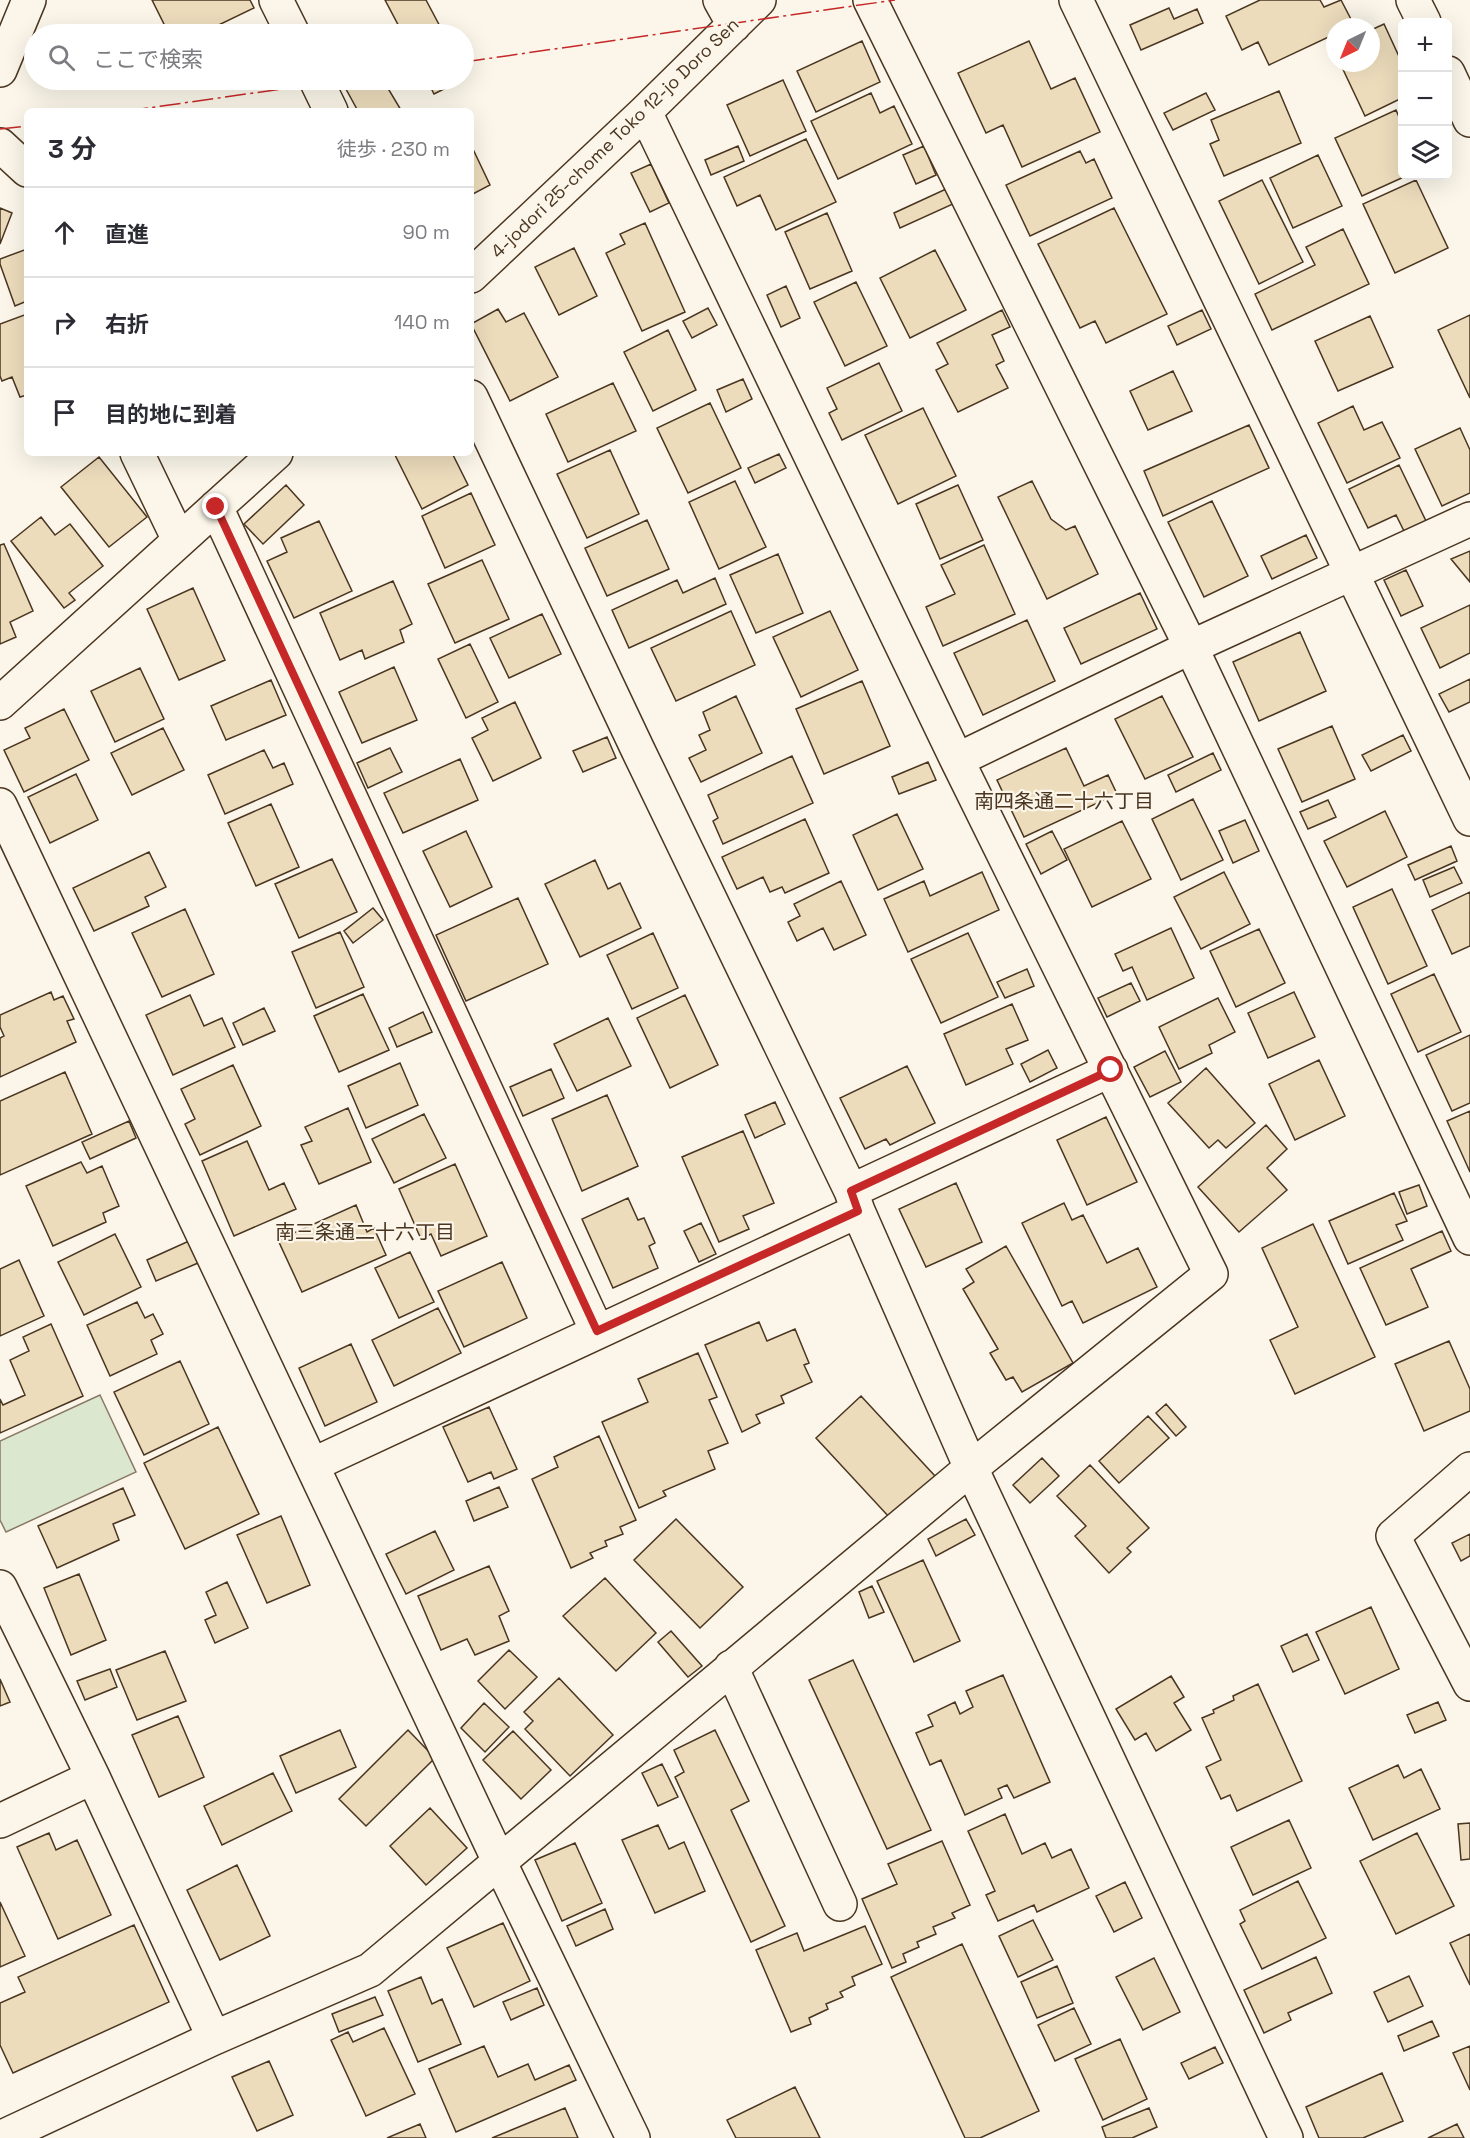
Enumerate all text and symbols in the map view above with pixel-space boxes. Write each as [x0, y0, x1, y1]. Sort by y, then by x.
street label: 4-jodori 25-chome Toko 12-jo Doro Sen [486, 13, 744, 263]
north arrow [1326, 18, 1380, 72]
map controls [1398, 18, 1452, 180]
button: + [1398, 18, 1452, 72]
search box [24, 24, 474, 90]
icon: search [45, 41, 78, 74]
text: ここで検索 [93, 45, 203, 73]
button: − [1398, 72, 1452, 126]
button: layers [1398, 126, 1452, 180]
text: 3 分 [48, 132, 96, 166]
text: 徒歩 · 230 m [337, 136, 450, 162]
icon: ahead [48, 216, 81, 249]
text: 90 m [403, 219, 450, 245]
text: 直進 [105, 220, 149, 248]
icon: right [48, 306, 81, 339]
text: 140 m [394, 309, 450, 335]
text: 右折 [105, 310, 149, 338]
icon: arrive [48, 396, 81, 429]
text: 目的地に到着 [105, 400, 237, 428]
route end [202, 493, 228, 519]
district label: 南四条通二十六丁目 [974, 788, 1154, 814]
route start [1097, 1056, 1123, 1082]
district label: 南三条通二十六丁目 [275, 1219, 455, 1245]

